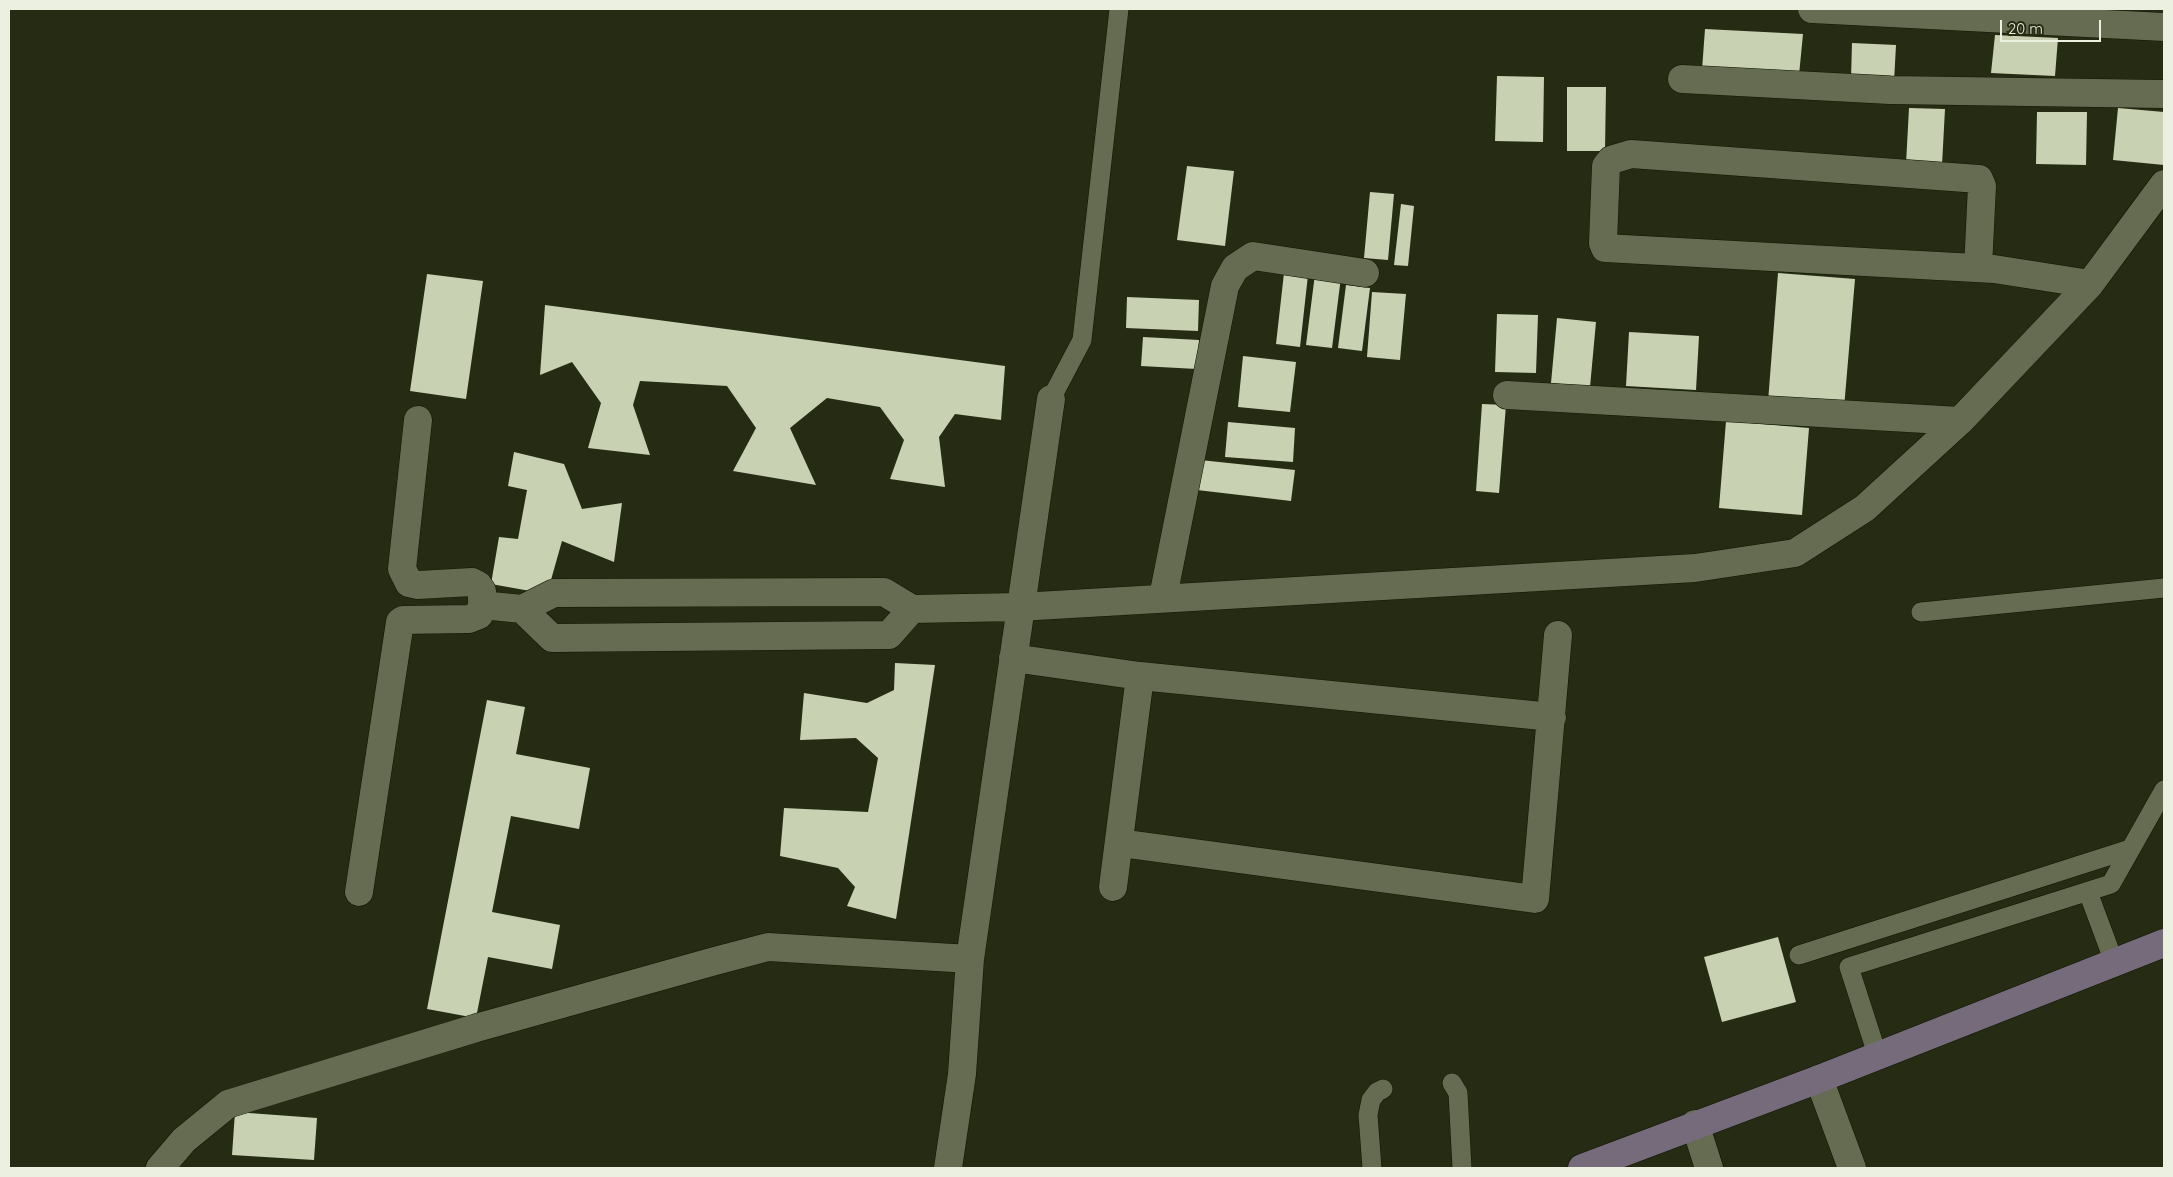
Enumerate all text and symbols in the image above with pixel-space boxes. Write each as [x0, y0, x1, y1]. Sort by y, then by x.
scale bar [2003, 10, 2104, 42]
text: 20 m [2008, 19, 2043, 38]

